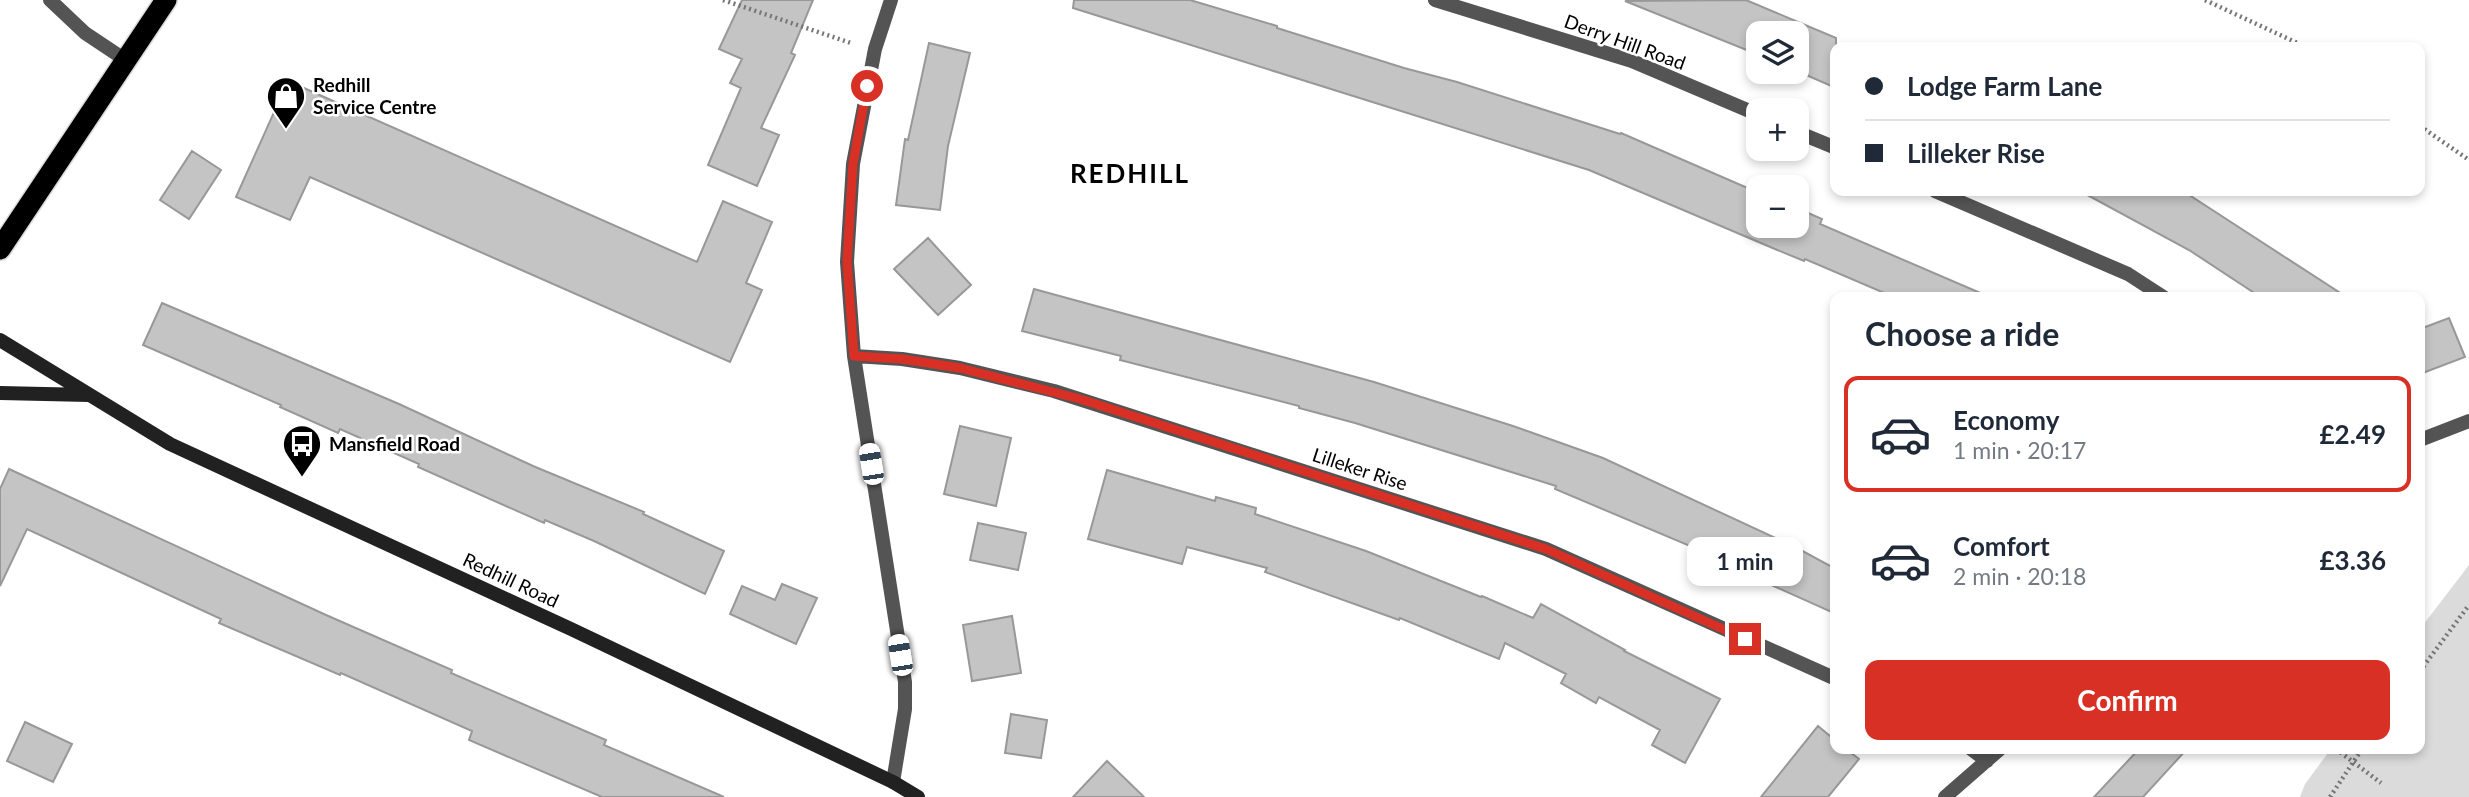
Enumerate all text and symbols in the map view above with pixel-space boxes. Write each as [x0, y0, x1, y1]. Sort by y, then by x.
street label: Derry Hill Road [1561, 9, 1689, 74]
map controls [1746, 21, 1809, 238]
button: layers [1746, 21, 1809, 84]
route start [851, 70, 883, 102]
text: Lodge Farm Lane [1907, 70, 2102, 102]
place label: Redhill Service Centre [313, 73, 436, 118]
shop icon: Redhill Service Centre [265, 75, 307, 130]
button: + [1746, 98, 1809, 161]
text: Lilleker Rise [1907, 137, 2045, 169]
district label: REDHILL [1070, 157, 1190, 189]
button: − [1746, 175, 1809, 238]
text: Choose a ride [1865, 314, 2059, 353]
icon: car [1869, 403, 1932, 466]
text: Economy [1953, 404, 2059, 436]
text: £2.49 [2320, 418, 2386, 450]
bus stop icon: Mansfield Road [281, 423, 323, 478]
place label: Mansfield Road [329, 432, 460, 455]
text: 1 min · 20:17 [1953, 436, 2086, 464]
car [858, 442, 885, 486]
street label: Lilleker Rise [1310, 442, 1411, 495]
icon: car [1869, 529, 1932, 592]
text: Comfort [1953, 530, 2050, 562]
callout: 1 min [1687, 538, 1803, 586]
text: £3.36 [2320, 544, 2386, 576]
street label: Redhill Road [460, 547, 563, 612]
text: 1 min [1716, 547, 1774, 575]
text: 2 min · 20:18 [1953, 562, 2086, 590]
route end [1729, 623, 1761, 655]
car [887, 633, 914, 677]
button: Confirm [1865, 660, 2390, 740]

